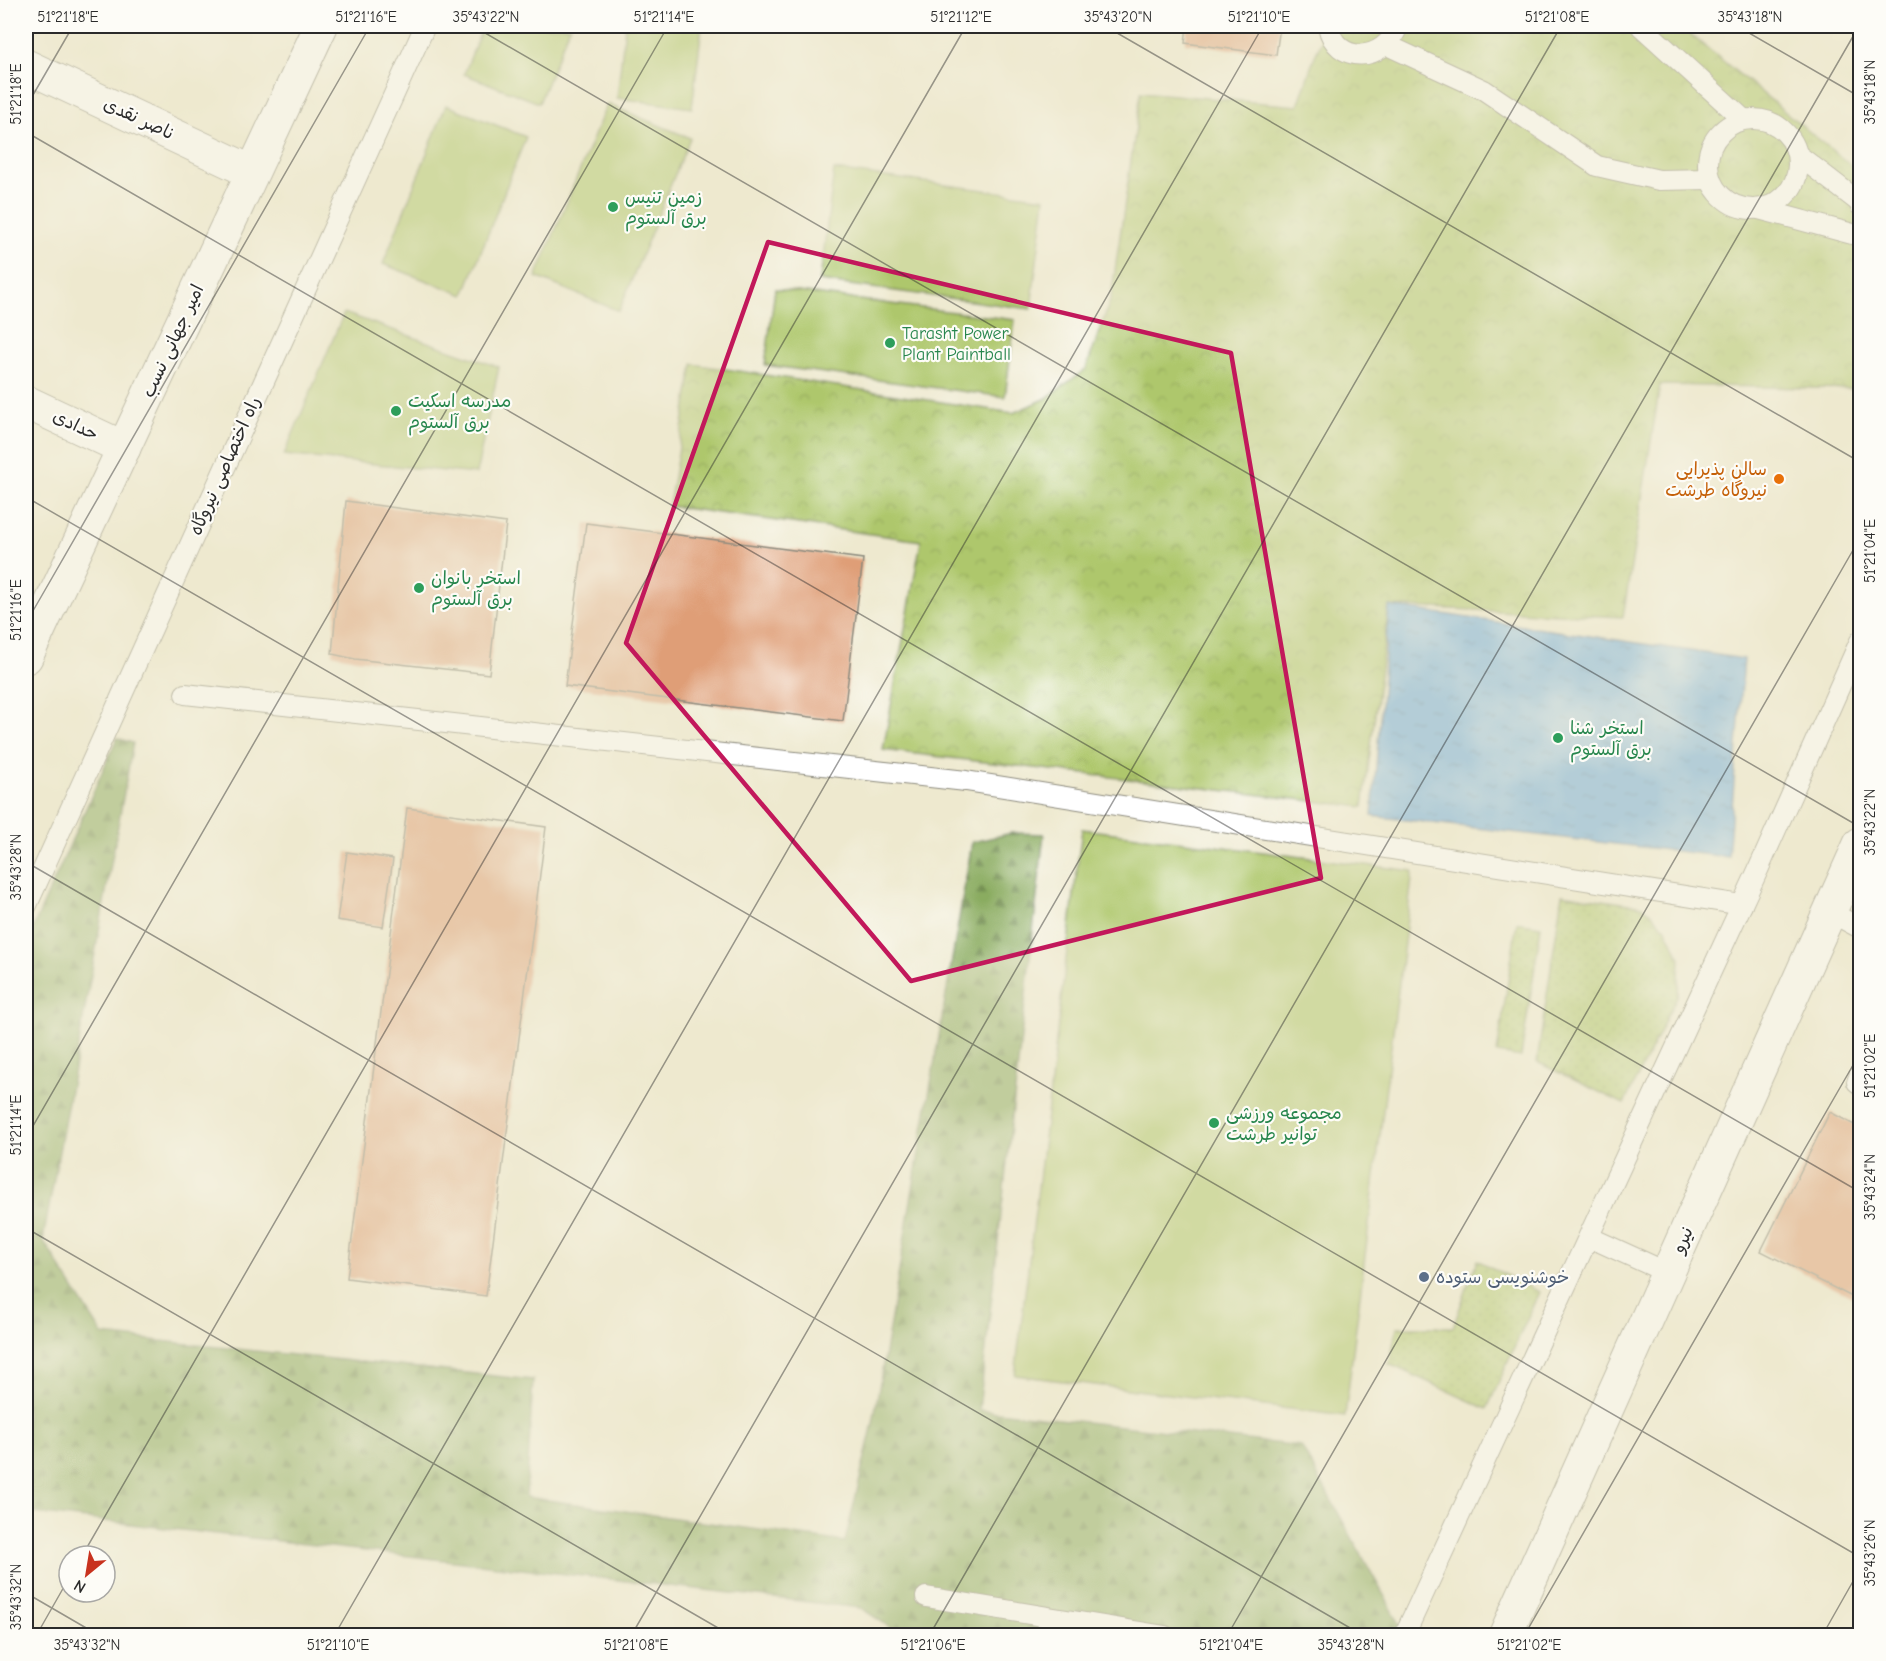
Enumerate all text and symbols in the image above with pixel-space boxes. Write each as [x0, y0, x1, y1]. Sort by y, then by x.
text: 51°21'18"E [37, 8, 99, 26]
text: 51°21'16"E [335, 8, 397, 26]
text: 35°43'22"N [453, 8, 519, 26]
text: 51°21'14"E [634, 8, 694, 26]
text: 51°21'12"E [930, 8, 992, 26]
text: 35°43'20"N [1084, 8, 1152, 26]
text: 51°21'10"E [1228, 8, 1290, 26]
text: 51°21'08"E [1525, 8, 1589, 26]
text: 35°43'18"N [1718, 8, 1782, 26]
text: 35°43'18"N [1861, 60, 1879, 124]
text: 51°21'18"E [7, 63, 25, 125]
street label: ناصر نقدی [100, 93, 178, 145]
place label: زمین تنیس برق آلستوم [625, 187, 707, 232]
marker: زمین تنیس برق آلستوم [606, 200, 620, 214]
street label: امیر جهانی نسب [138, 281, 208, 401]
place label: Tarasht Power Plant Paintball [902, 323, 1011, 365]
marker: Tarasht Power Plant Paintball [883, 336, 897, 350]
place label: مدرسه اسکیت برق آلستوم [408, 391, 511, 436]
street label: راه اختصاصی نیروگاه [185, 393, 265, 539]
marker: مدرسه اسکیت برق آلستوم [389, 404, 403, 418]
street label: حدادی [49, 406, 101, 444]
place label: سالن پذیرایی نیروگاه طرشت [1665, 459, 1767, 501]
marker: سالن پذیرایی نیروگاه طرشت [1772, 472, 1786, 486]
text: 51°21'04"E [1861, 519, 1879, 583]
place label: استخر بانوان برق آلستوم [431, 568, 521, 613]
text: 51°21'16"E [7, 579, 25, 641]
marker: استخر بانوان برق آلستوم [412, 581, 426, 595]
place label: استخر شنا برق آلستوم [1570, 718, 1652, 763]
marker: استخر شنا برق آلستوم [1551, 731, 1565, 745]
text: 35°43'22"N [1861, 789, 1879, 855]
text: 35°43'28"N [7, 834, 25, 900]
text: 51°21'02"E [1861, 1034, 1879, 1098]
text: 51°21'14"E [7, 1095, 25, 1155]
place label: مجموعه ورزشی توانیر طرشت [1226, 1103, 1342, 1145]
marker: مجموعه ورزشی توانیر طرشت [1207, 1116, 1221, 1130]
text: 35°43'24"N [1861, 1154, 1879, 1220]
street label: نیرو [1667, 1224, 1698, 1258]
place label: خوشنویسی ستوده [1436, 1267, 1569, 1288]
marker: خوشنویسی ستوده [1417, 1270, 1431, 1284]
text: 35°43'26"N [1861, 1519, 1879, 1587]
north arrow [57, 1544, 117, 1604]
text: 35°43'32"N [7, 1564, 25, 1630]
text: N [71, 1576, 89, 1597]
text: 35°43'32"N [54, 1636, 120, 1654]
text: 51°21'10"E [307, 1636, 369, 1654]
text: 51°21'08"E [604, 1636, 668, 1654]
text: 51°21'06"E [901, 1636, 965, 1654]
text: 51°21'04"E [1199, 1636, 1263, 1654]
text: 35°43'28"N [1318, 1636, 1384, 1654]
text: 51°21'02"E [1497, 1636, 1561, 1654]

